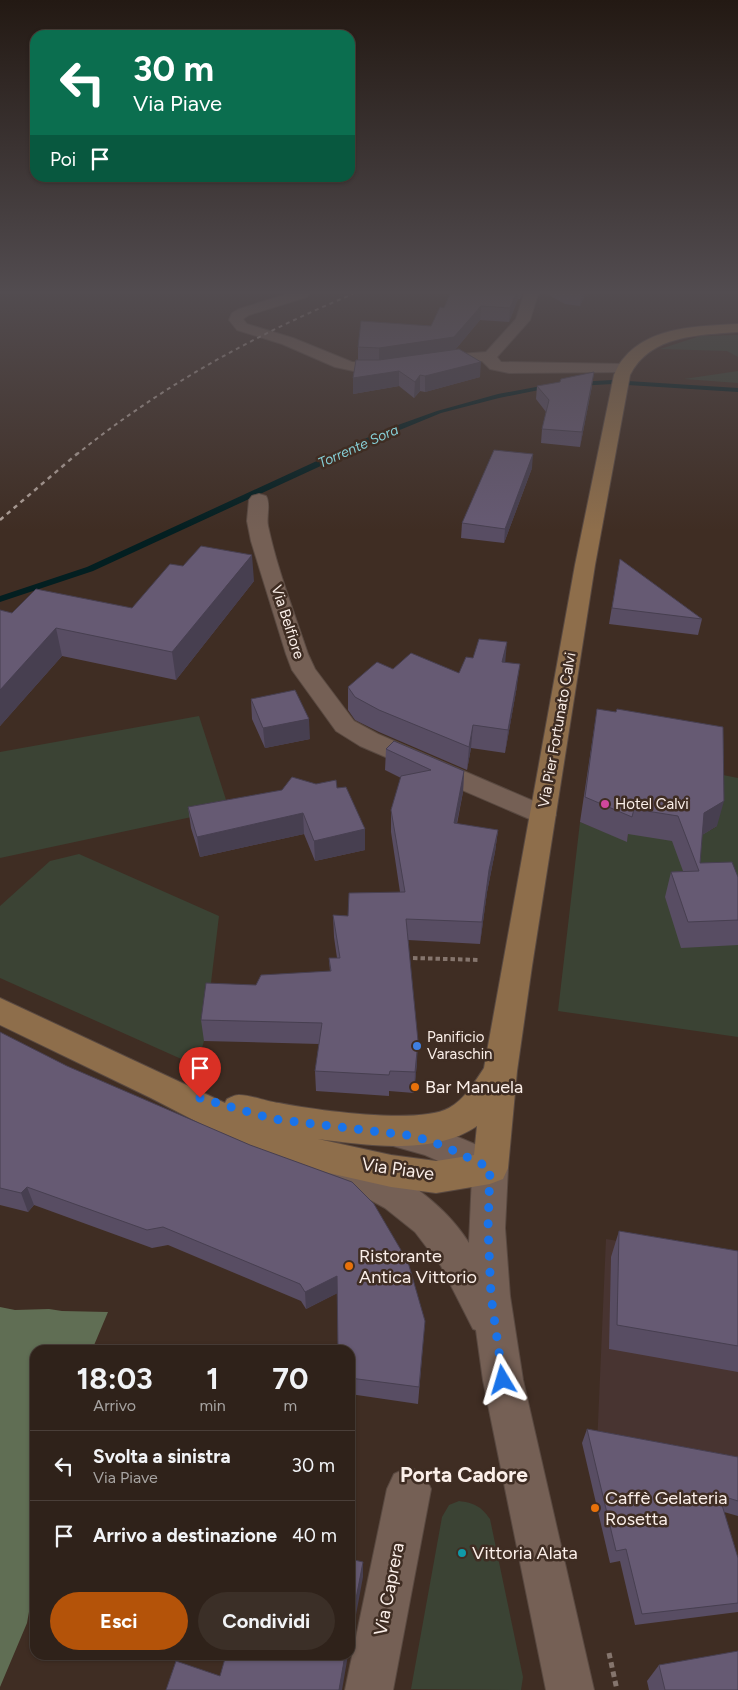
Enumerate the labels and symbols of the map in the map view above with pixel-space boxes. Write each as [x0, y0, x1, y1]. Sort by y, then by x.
water label: Torrente Sora [315, 421, 401, 472]
street label: Via Belfiore [268, 583, 308, 661]
street label: Via Pier Fortunato Calvi [534, 651, 580, 809]
place label: Hotel Calvi [615, 795, 689, 813]
marker: Hotel Calvi [599, 798, 611, 810]
place label: Panificio Varaschin [427, 1028, 493, 1063]
marker: Panificio Varaschin [411, 1040, 423, 1052]
pin [179, 1047, 221, 1098]
place label: Bar Manuela [425, 1076, 523, 1098]
marker: Bar Manuela [409, 1081, 421, 1093]
street label: Via Piave [360, 1153, 436, 1185]
place label: Ristorante Antica Vittorio [359, 1245, 477, 1288]
marker: Ristorante Antica Vittorio [343, 1260, 355, 1272]
position arrow [476, 1353, 528, 1405]
district label: Porta Cadore [400, 1462, 528, 1487]
place label: Caffè Gelateria Rosetta [605, 1487, 727, 1530]
marker: Caffè Gelateria Rosetta [589, 1502, 601, 1514]
street label: Via Caprera [369, 1541, 409, 1637]
place label: Vittoria Alata [472, 1542, 578, 1564]
marker: Vittoria Alata [456, 1547, 468, 1559]

